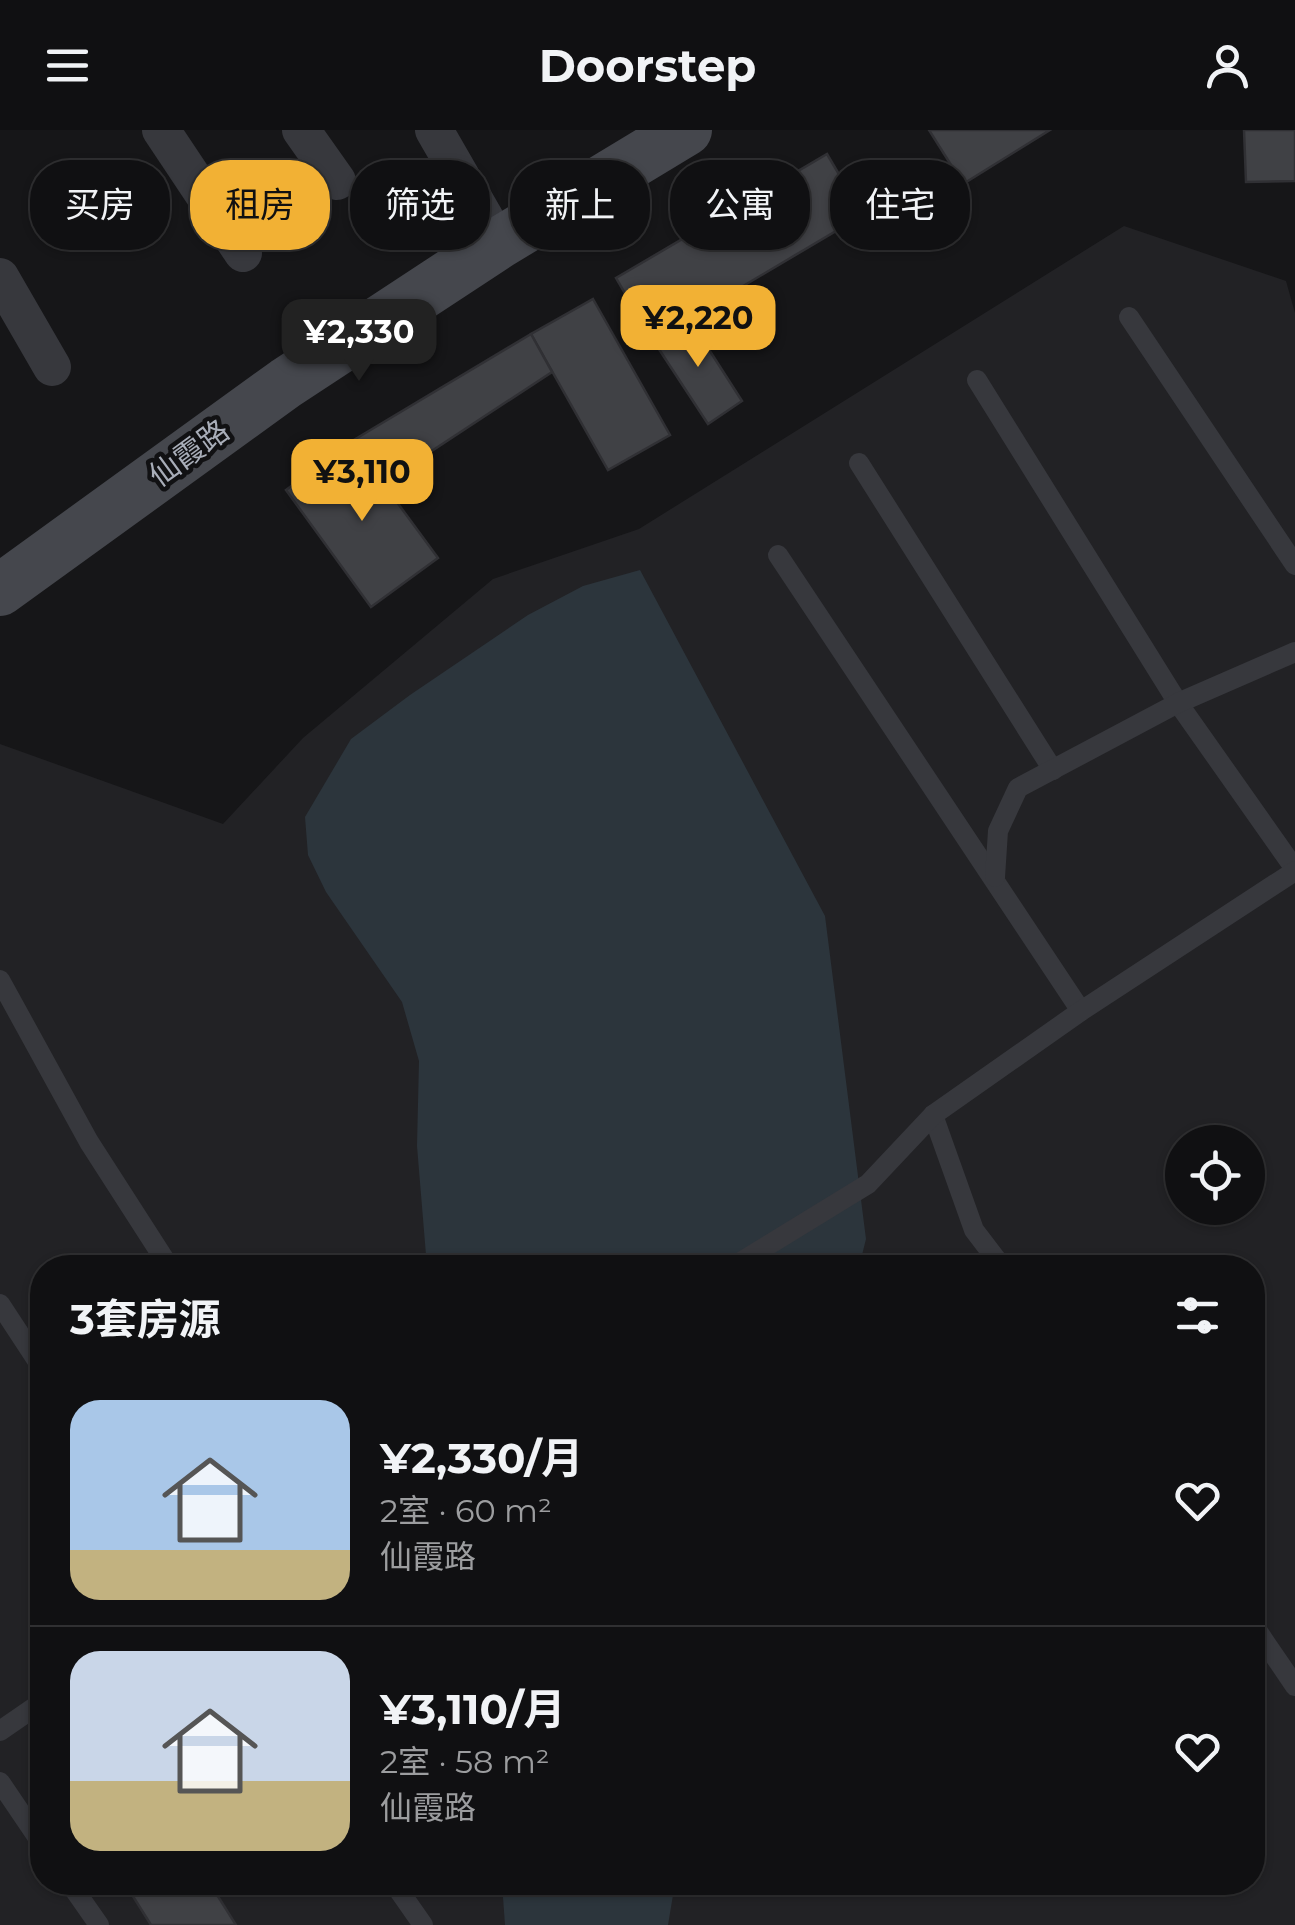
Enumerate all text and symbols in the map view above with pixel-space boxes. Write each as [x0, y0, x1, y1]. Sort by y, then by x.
icon: menu [40, 38, 95, 93]
text: Doorstep [539, 38, 756, 93]
icon: person [1200, 38, 1255, 93]
chip: 买房 [30, 160, 170, 250]
chip: 租房 [190, 160, 330, 250]
chip: 筛选 [350, 160, 490, 250]
chip: 新上 [510, 160, 650, 250]
chip: 公寓 [670, 160, 810, 250]
chip: 住宅 [830, 160, 970, 250]
pin: ¥2,220 [617, 285, 779, 370]
text: ¥2,220 [643, 298, 753, 337]
pin: ¥2,330 [278, 299, 440, 384]
text: ¥2,330 [304, 312, 414, 351]
street label: 仙霞路 [142, 412, 236, 494]
pin: ¥3,110 [281, 439, 443, 524]
text: ¥3,110 [313, 452, 411, 491]
map controls [1165, 1125, 1265, 1225]
button: locate [1165, 1125, 1265, 1225]
icon: filters [1170, 1288, 1225, 1343]
text: 3套房源 [70, 1293, 221, 1345]
text: ¥2,330/月 [380, 1432, 583, 1484]
icon: home [150, 1440, 270, 1560]
icon: heart [1170, 1473, 1225, 1528]
text: 2室 · 60 m² [380, 1491, 552, 1530]
text: 仙霞路 [380, 1537, 476, 1576]
text: ¥3,110/月 [380, 1683, 566, 1735]
icon: home [150, 1691, 270, 1811]
icon: heart [1170, 1724, 1225, 1779]
text: 2室 · 58 m² [380, 1742, 550, 1781]
text: 仙霞路 [380, 1788, 476, 1827]

